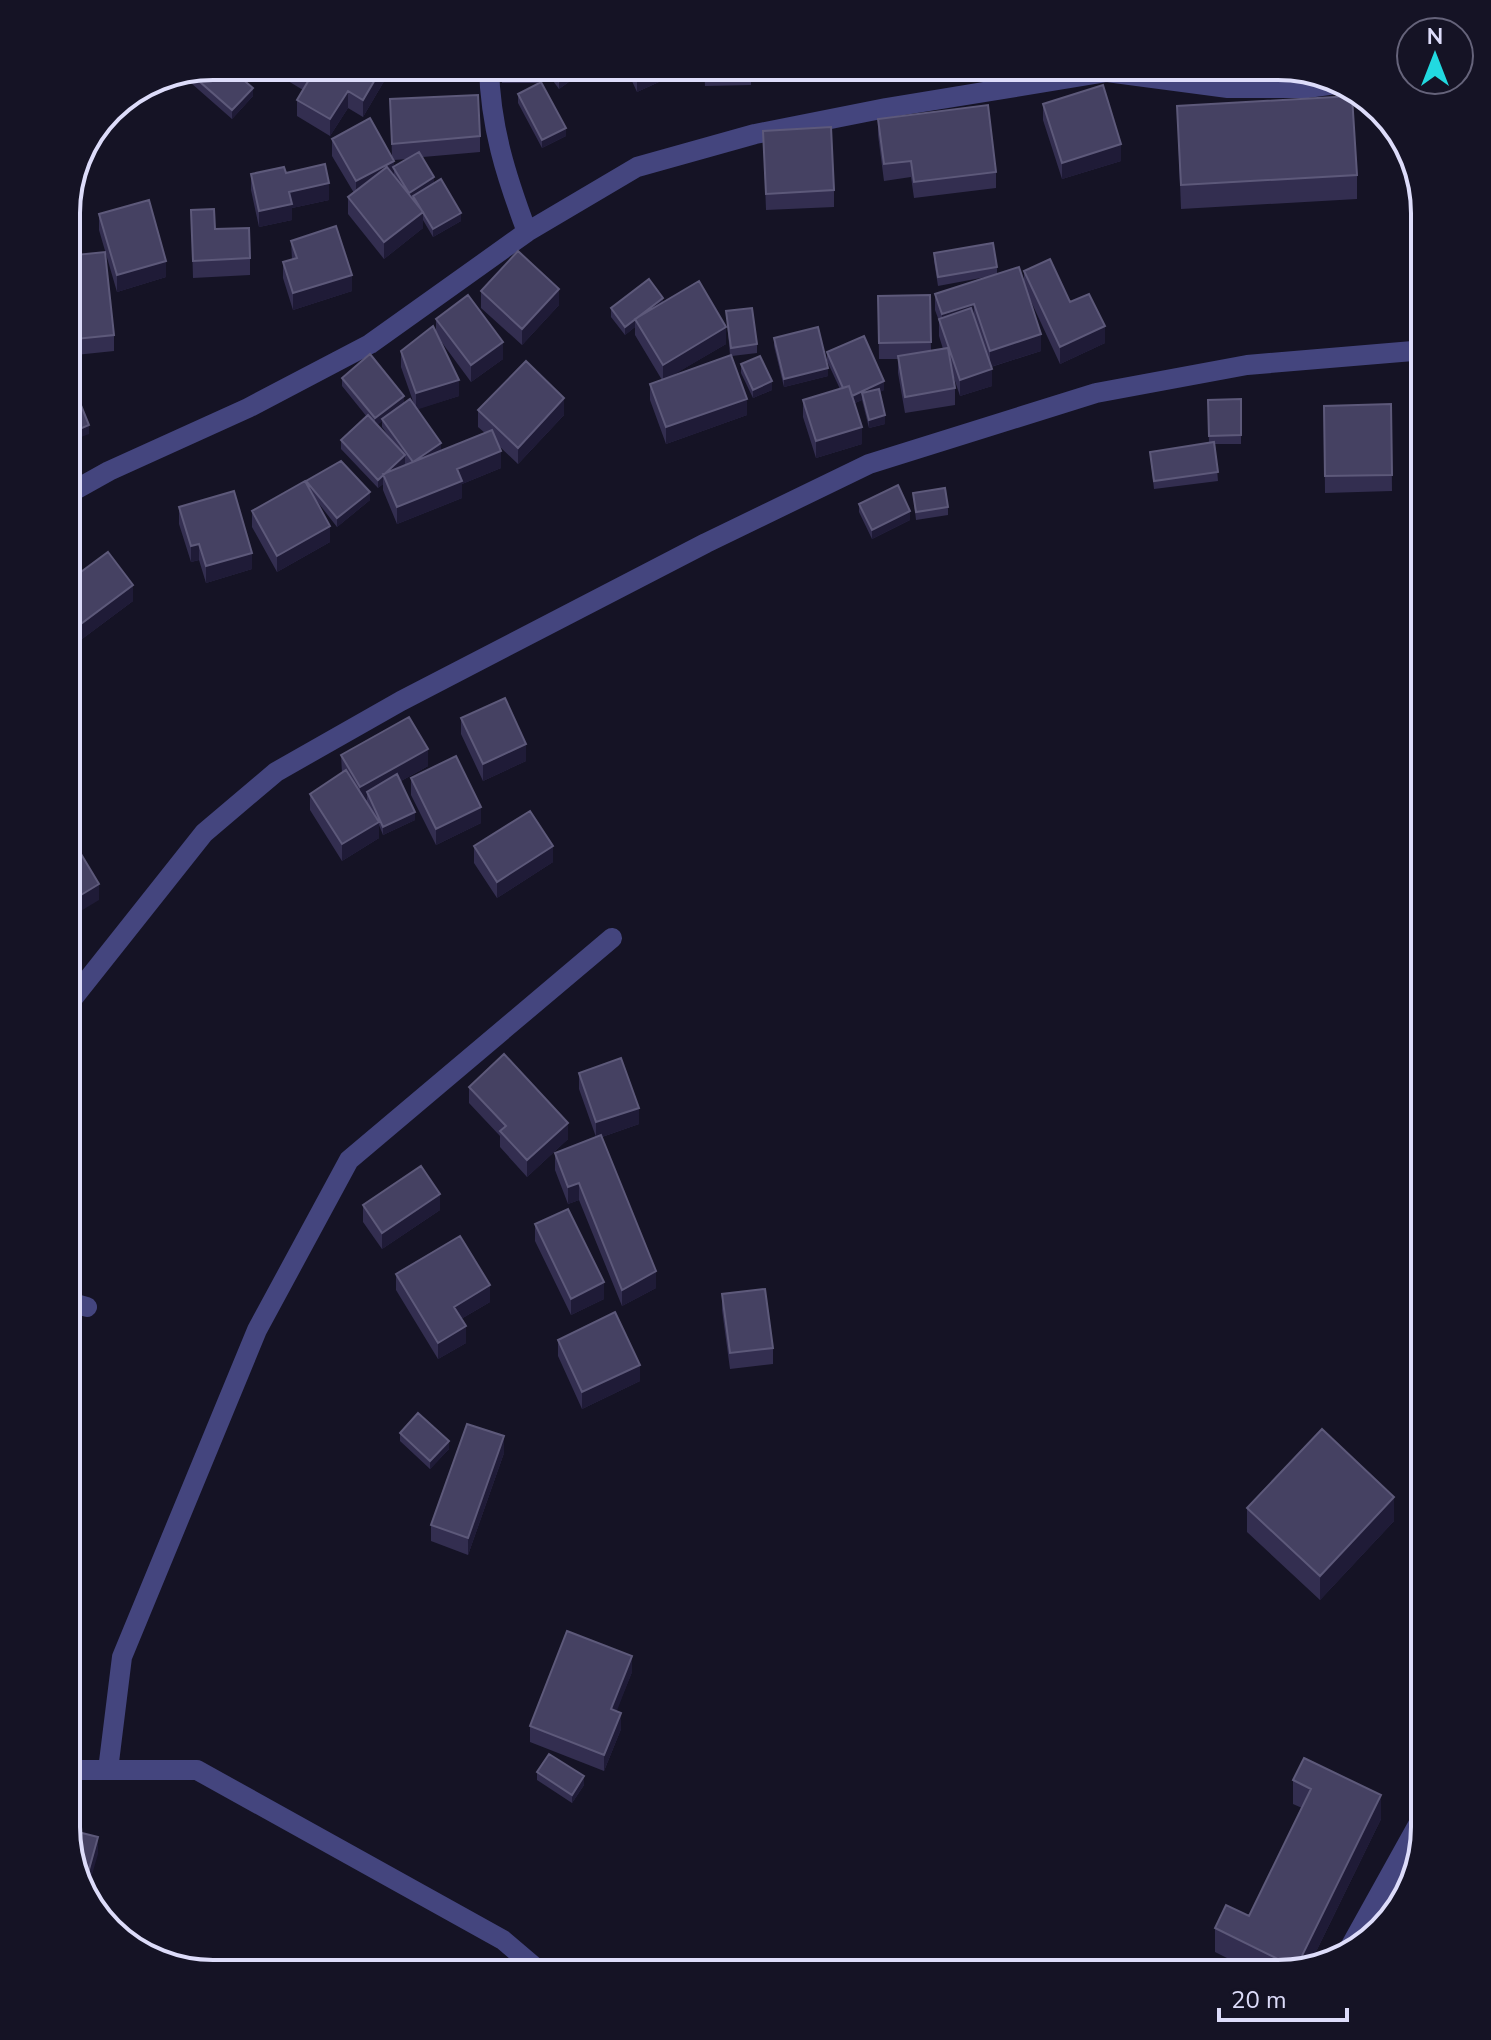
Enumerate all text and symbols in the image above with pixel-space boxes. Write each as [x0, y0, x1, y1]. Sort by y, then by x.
north arrow [1395, 16, 1475, 96]
text: N [1427, 22, 1443, 52]
scale bar [1219, 1972, 1347, 2022]
text: 20 m [1231, 1984, 1287, 2016]

